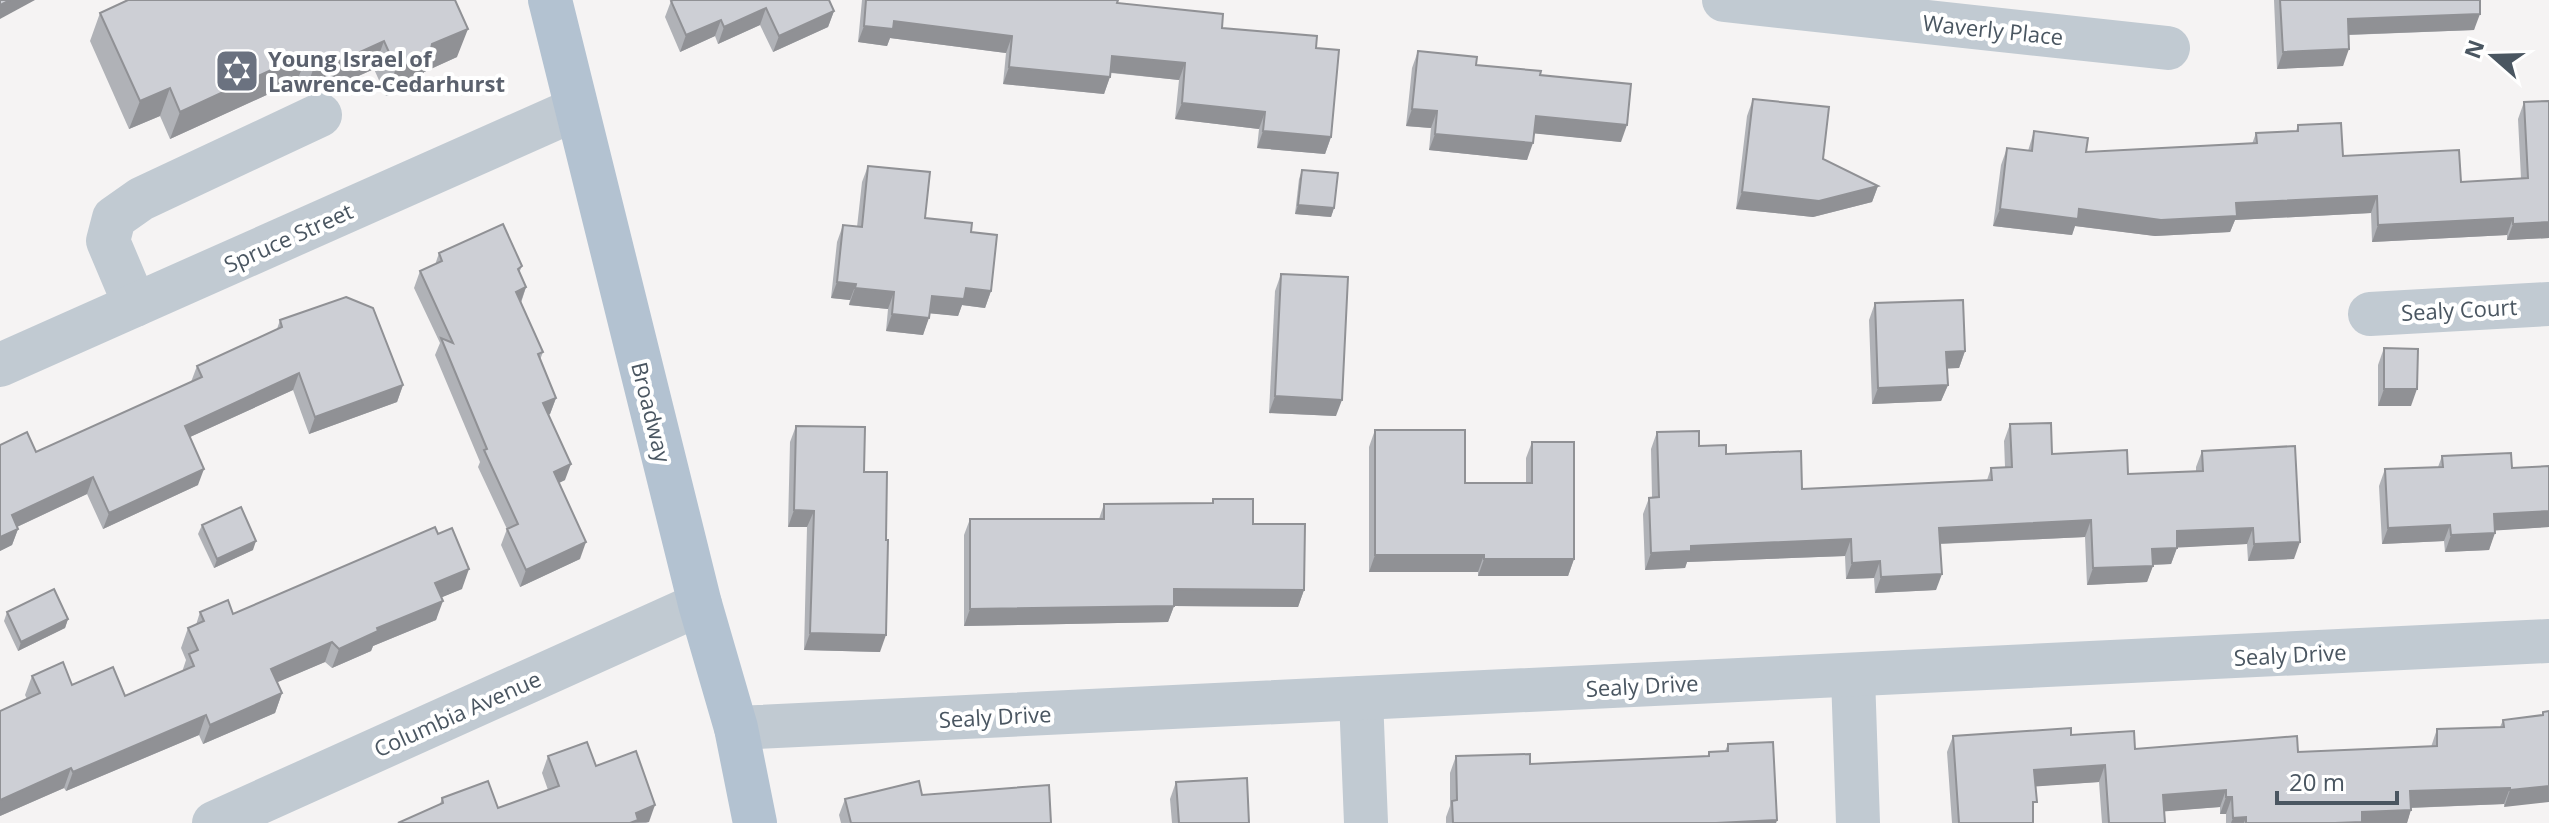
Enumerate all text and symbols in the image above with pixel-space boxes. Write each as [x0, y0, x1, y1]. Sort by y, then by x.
street label: Waverly Place [1921, 7, 2065, 51]
north arrow [2453, 16, 2533, 96]
text: N [2456, 35, 2490, 62]
place label: Young Israel of Lawrence-Cedarhurst [268, 43, 505, 98]
synagogue icon: Young Israel of Lawrence-Cedarhurst [213, 47, 261, 95]
street label: Spruce Street [219, 195, 357, 279]
street label: Sealy Court [2400, 291, 2518, 327]
street label: Broadway [625, 359, 679, 466]
street label: Sealy Drive [2233, 636, 2347, 672]
street label: Columbia Avenue [369, 663, 545, 763]
street label: Sealy Drive [1585, 667, 1699, 703]
street label: Sealy Drive [938, 698, 1052, 734]
scale bar [2277, 755, 2397, 805]
text: 20 m [2289, 765, 2345, 798]

